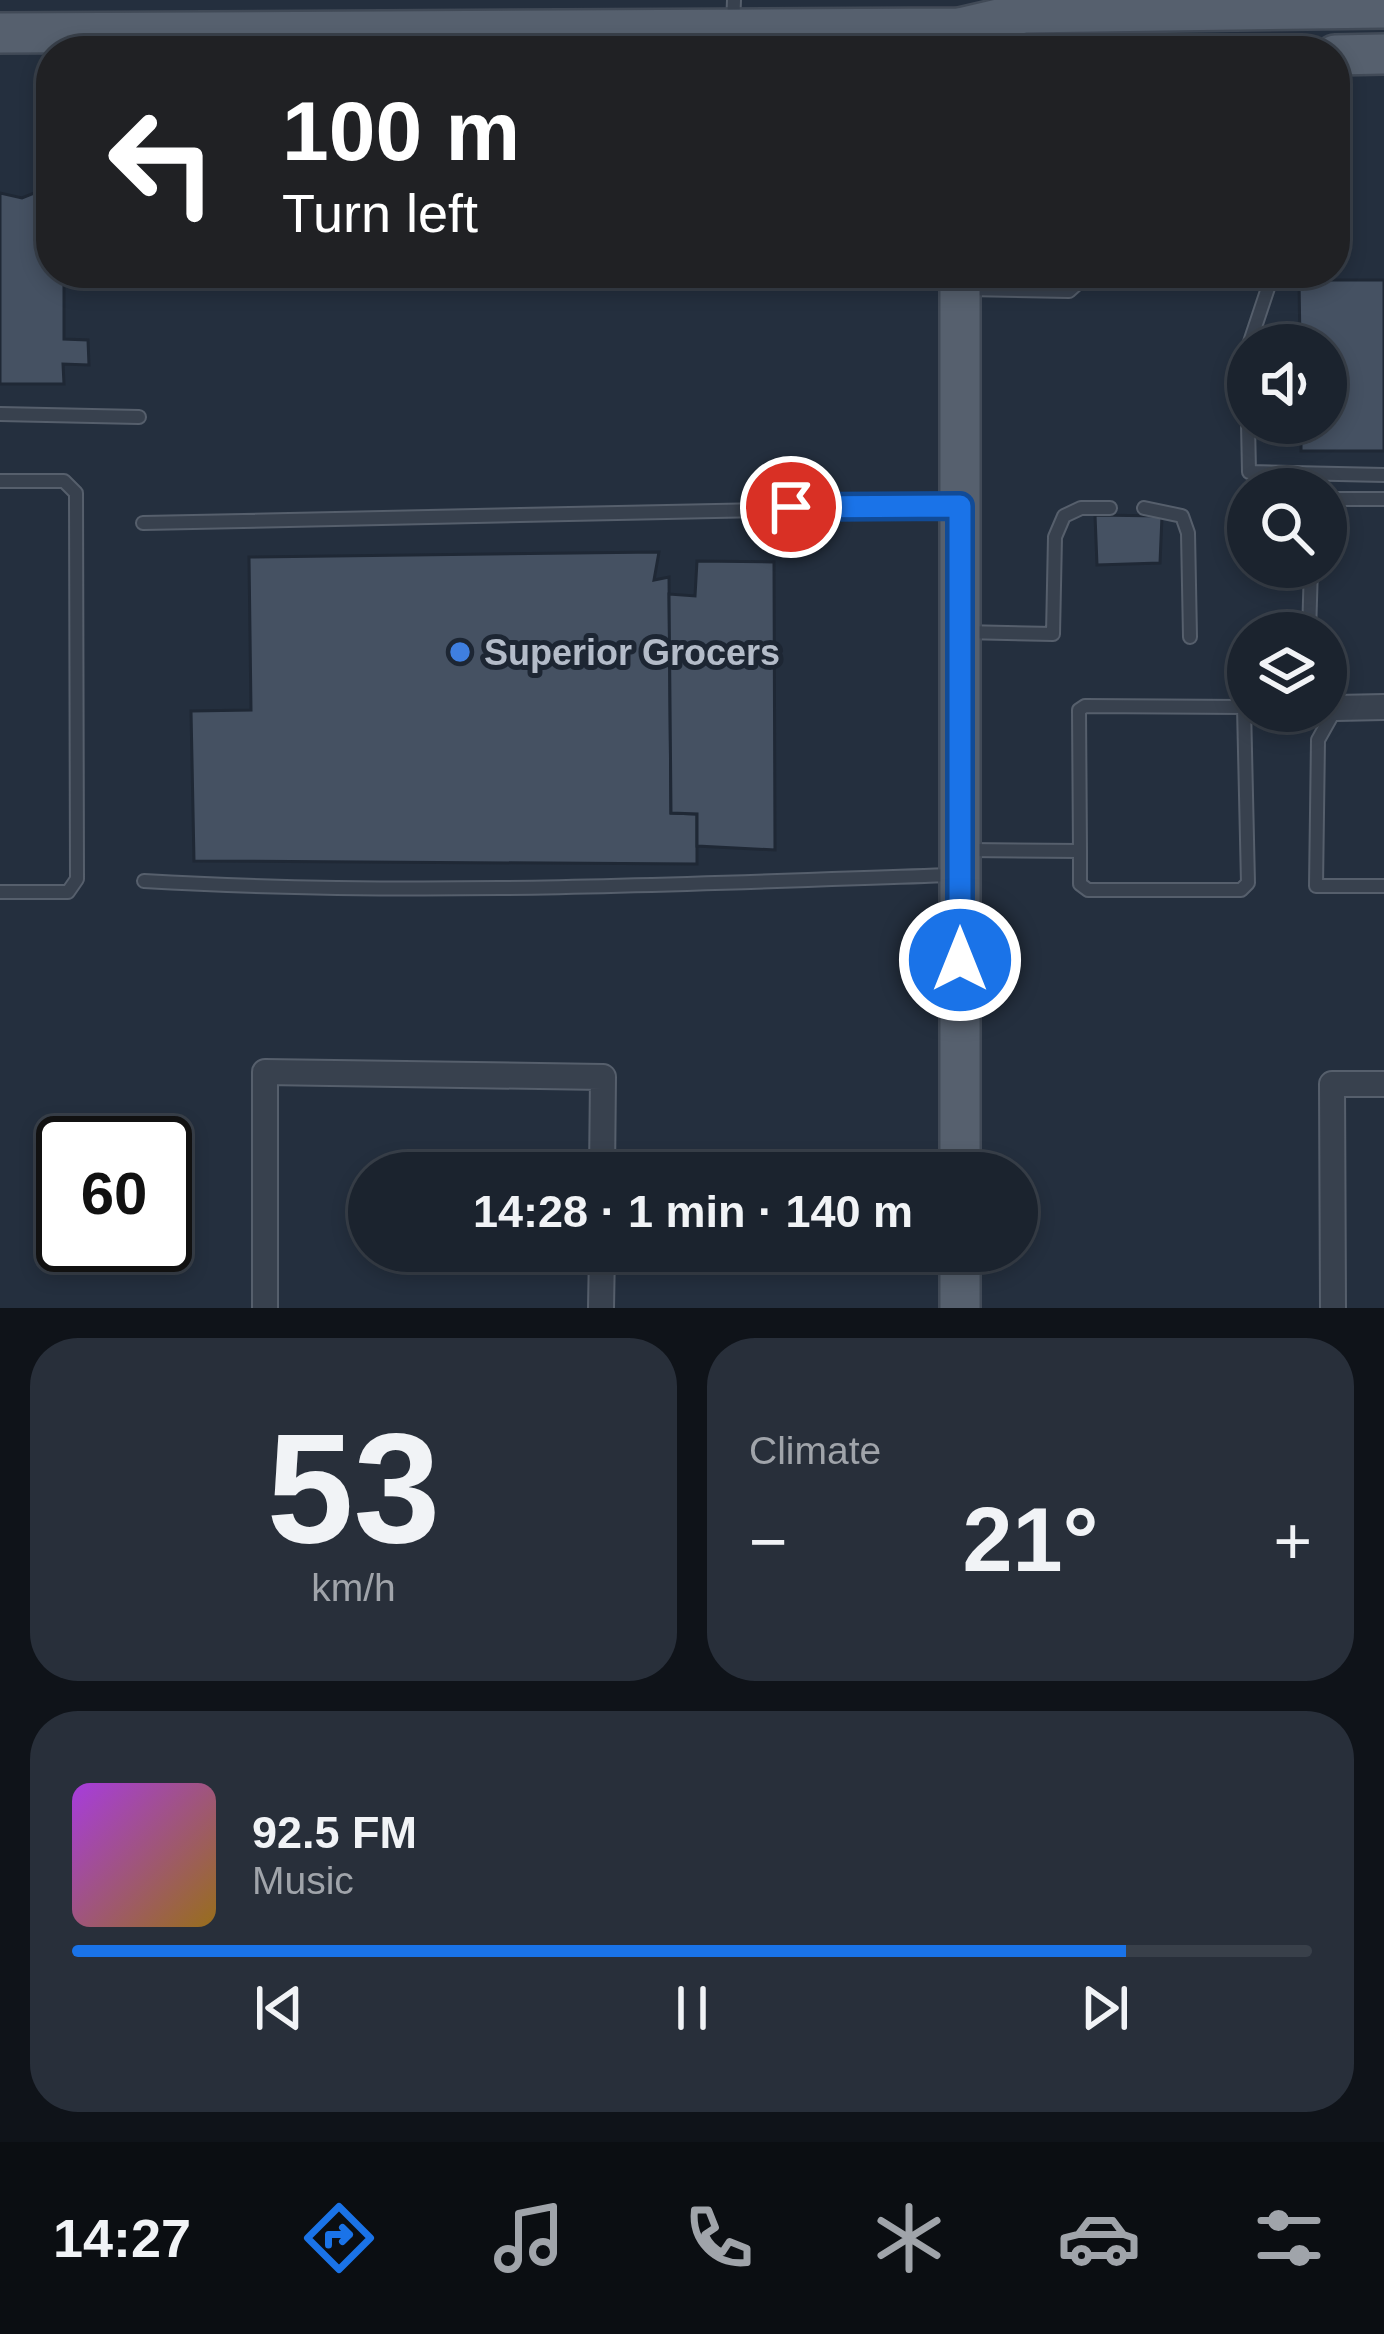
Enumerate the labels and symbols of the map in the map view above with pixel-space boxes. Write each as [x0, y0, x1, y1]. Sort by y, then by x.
pin [740, 456, 842, 558]
place label: Superior Grocers [484, 632, 780, 673]
marker: Superior Grocers [447, 639, 473, 665]
position arrow [897, 897, 1023, 1023]
speed limit sign: 60 [36, 1116, 192, 1272]

